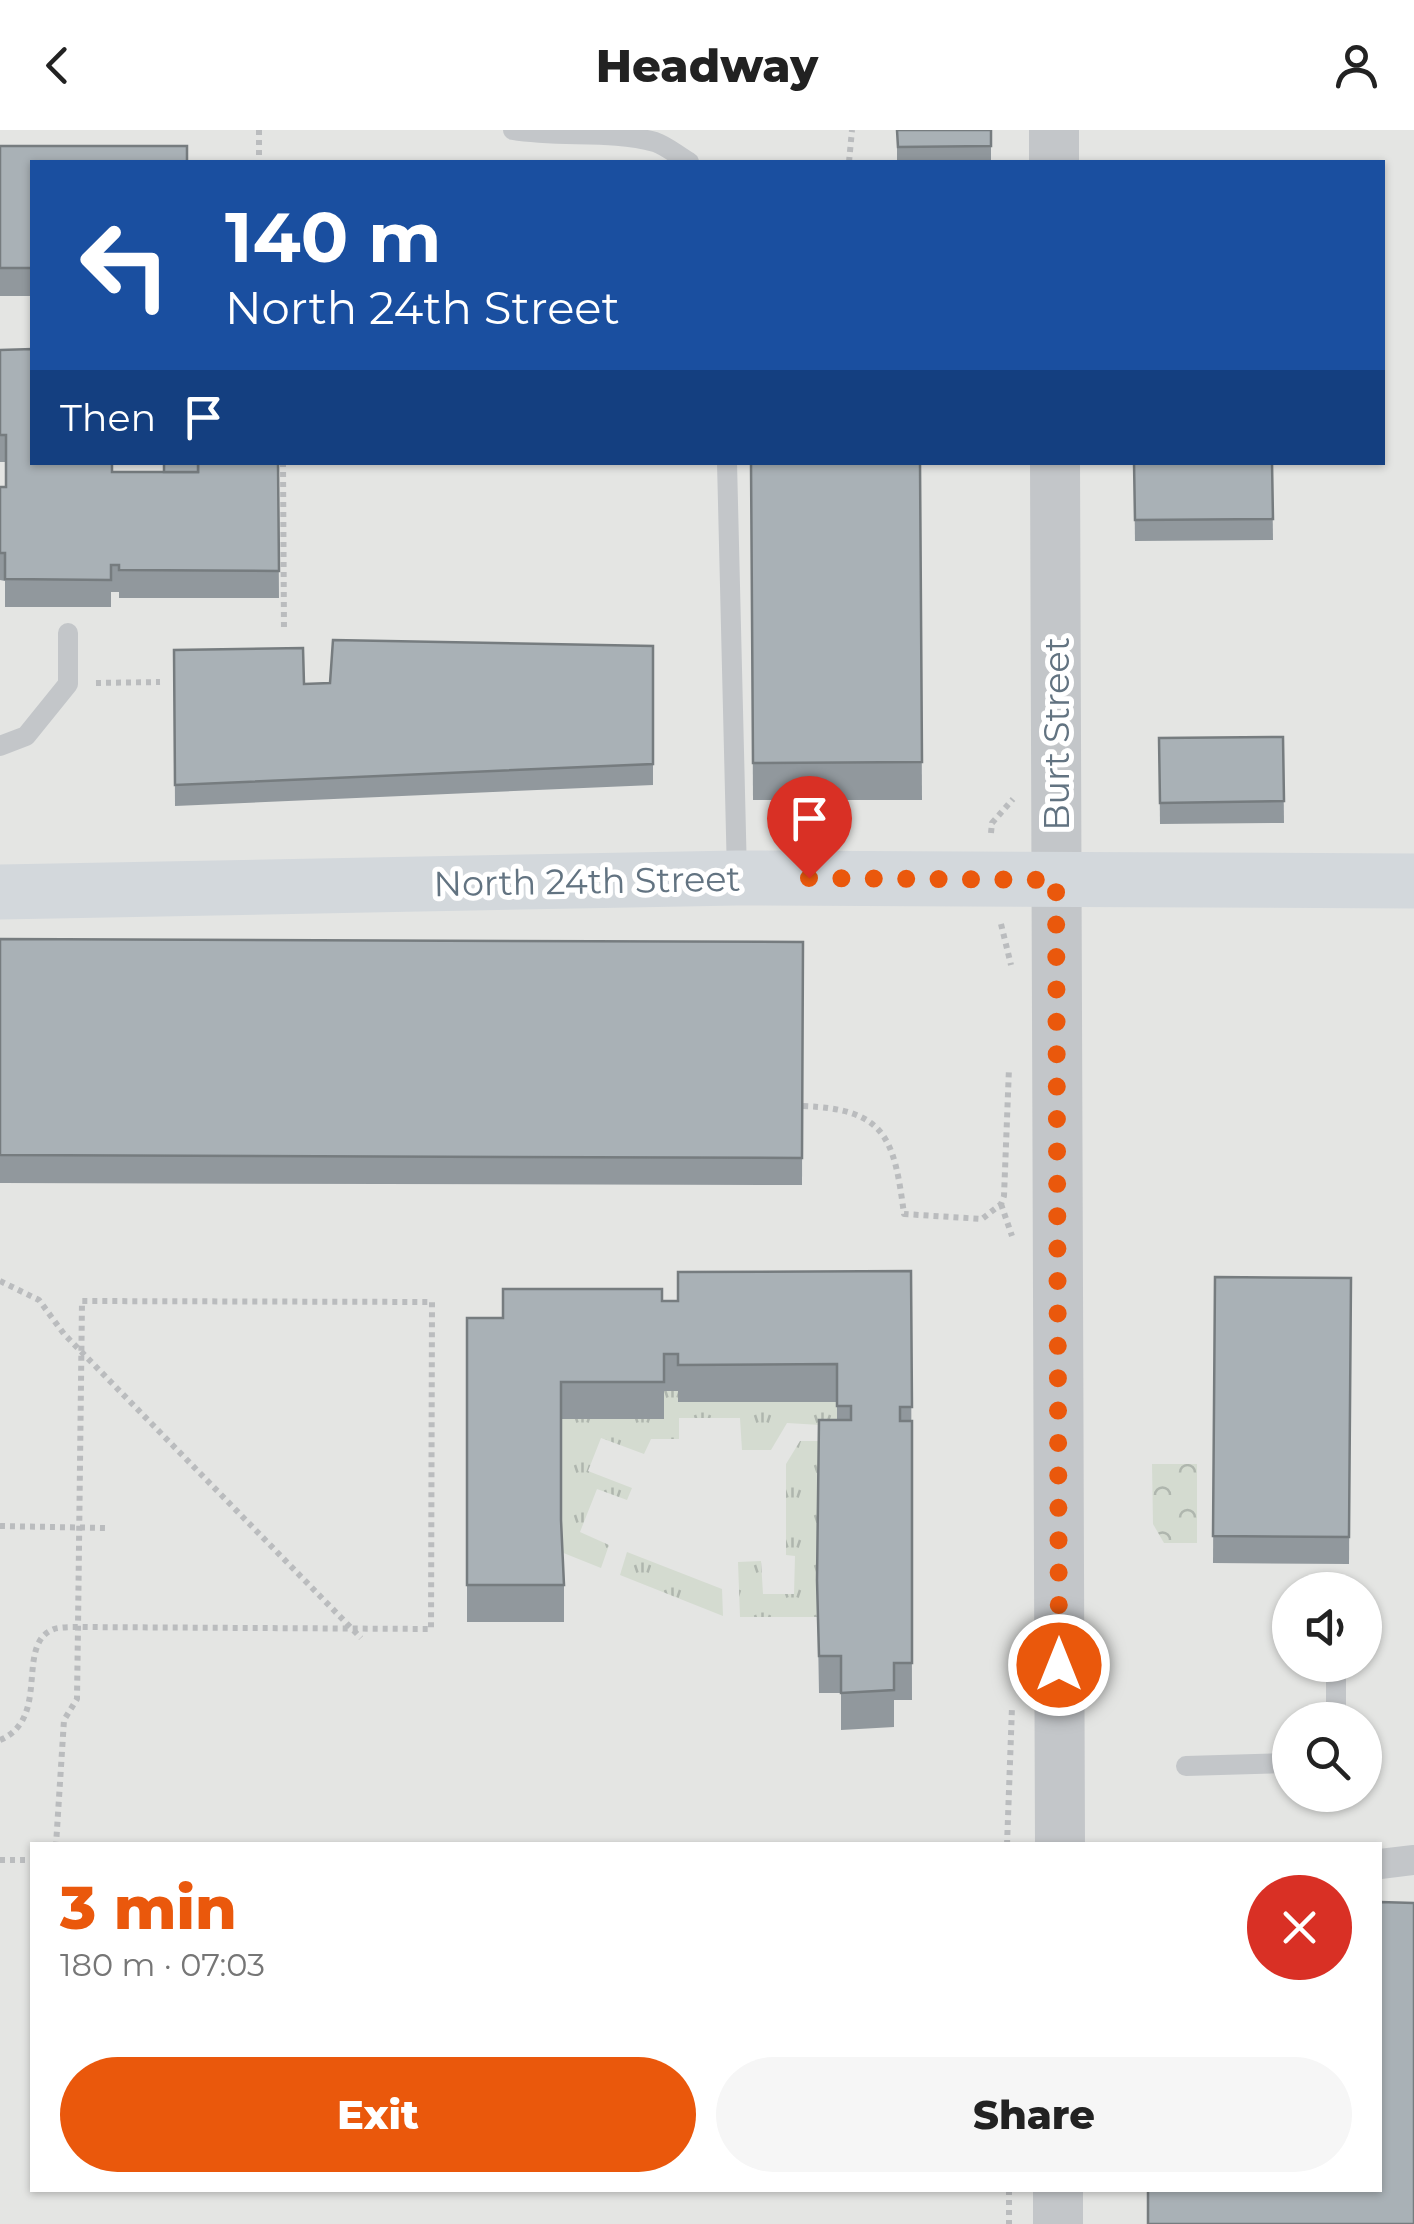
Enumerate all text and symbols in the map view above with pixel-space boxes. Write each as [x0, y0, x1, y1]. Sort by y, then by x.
icon: back [30, 38, 85, 93]
text: Headway [596, 38, 818, 93]
icon: person [1329, 38, 1384, 93]
text: 140 m [225, 194, 441, 280]
icon: left [60, 200, 190, 330]
text: North 24th Street [225, 280, 620, 335]
icon: arrive [176, 390, 231, 445]
text: Then [60, 394, 156, 441]
street label: Burt Street [1035, 637, 1078, 831]
pin [767, 776, 852, 879]
icon: arrive [782, 791, 837, 846]
street label: North 24th Street [433, 857, 741, 905]
map controls [1272, 1572, 1382, 1812]
button: sound [1272, 1572, 1382, 1682]
position arrow [1007, 1613, 1111, 1717]
button: search [1272, 1702, 1382, 1812]
text: 3 min [60, 1871, 237, 1944]
button: close [1247, 1875, 1352, 1980]
text: 180 m · 07:03 [60, 1945, 265, 1984]
button: Exit [60, 2057, 696, 2172]
button: Share [716, 2057, 1352, 2172]

